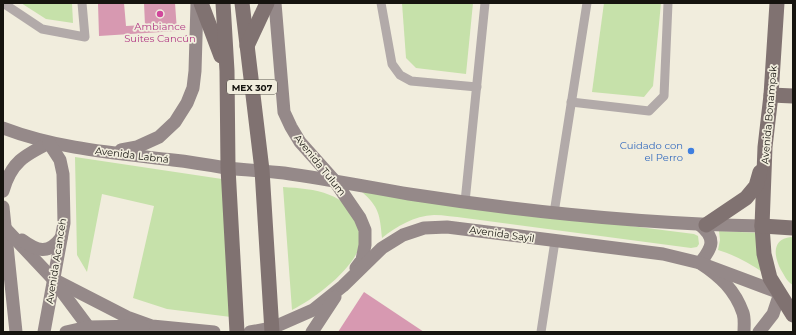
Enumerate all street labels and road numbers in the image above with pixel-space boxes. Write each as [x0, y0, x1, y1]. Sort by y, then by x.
street label: Avenida Bonampak [758, 65, 780, 165]
road number: MEX 307 [227, 80, 277, 94]
street label: Avenida Tulum [291, 132, 349, 198]
street label: Avenida Labná [94, 144, 170, 166]
street label: Avenida Acanceh [43, 217, 69, 305]
street label: Avenida Sayil [469, 223, 535, 245]

